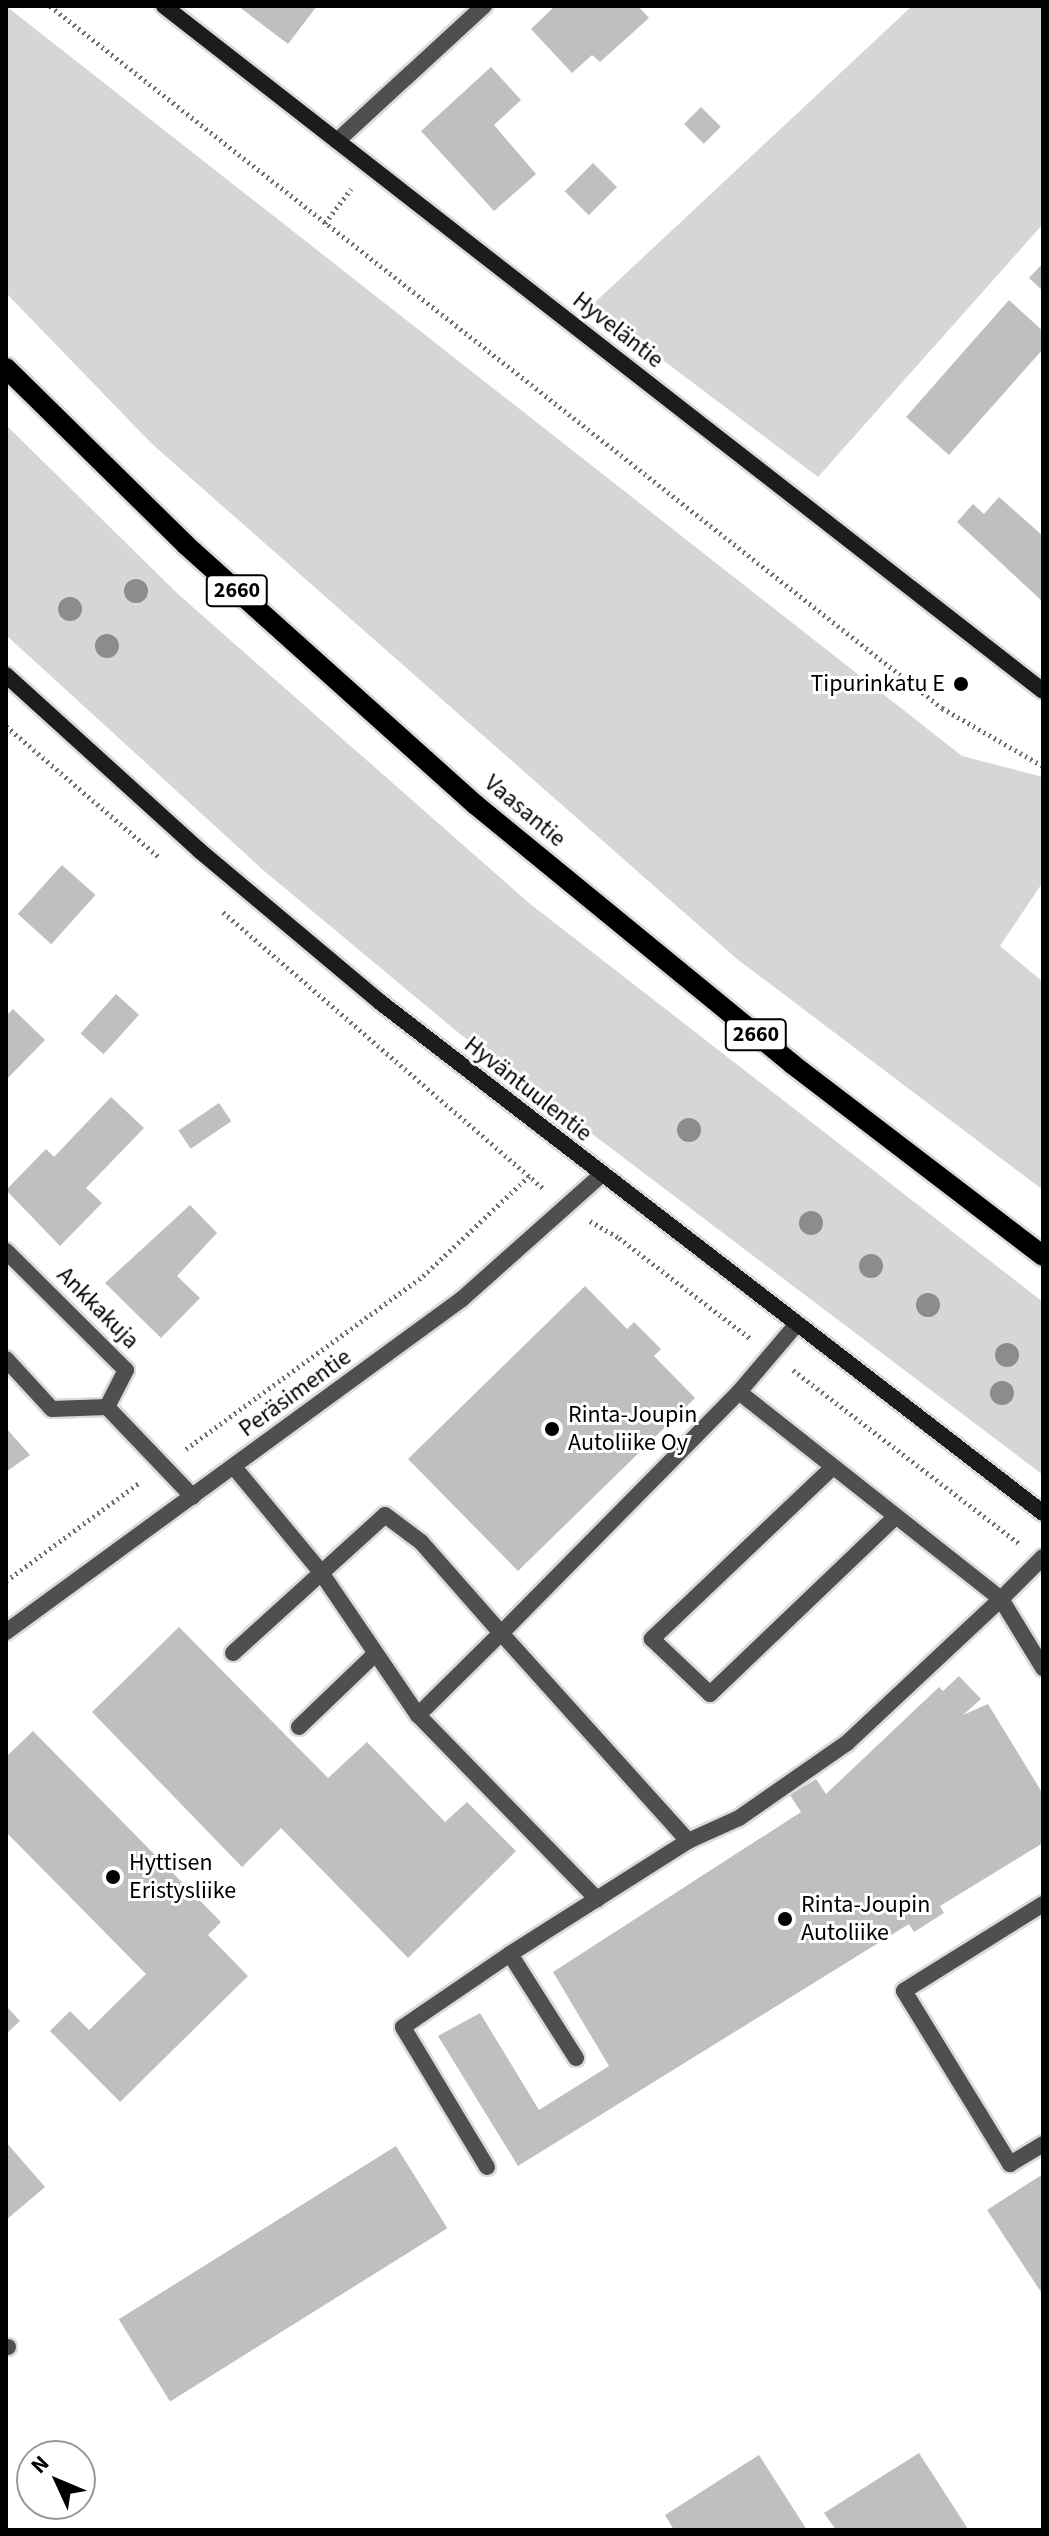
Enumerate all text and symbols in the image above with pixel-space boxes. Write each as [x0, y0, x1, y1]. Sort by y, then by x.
street label: Hyveläntie [567, 286, 669, 374]
road number: 2660 [205, 573, 269, 609]
place label: Tipurinkatu E [810, 670, 945, 698]
marker: Tipurinkatu E [952, 675, 970, 693]
street label: Vaasantie [479, 769, 571, 853]
road number: 2660 [724, 1017, 788, 1053]
street label: Hyväntuulentie [458, 1030, 598, 1148]
street label: Ankkakuja [51, 1261, 145, 1355]
street label: Peräsimentie [233, 1343, 357, 1443]
place label: Rinta-Joupin Autoliike Oy [568, 1401, 697, 1457]
marker: Rinta-Joupin Autoliike Oy [543, 1420, 561, 1438]
place label: Hyttisen Eristysliike [129, 1849, 236, 1905]
marker: Hyttisen Eristysliike [104, 1868, 122, 1886]
place label: Rinta-Joupin Autoliike [801, 1891, 930, 1947]
marker: Rinta-Joupin Autoliike [776, 1910, 794, 1928]
north arrow [16, 2440, 96, 2520]
text: N [24, 2448, 57, 2481]

